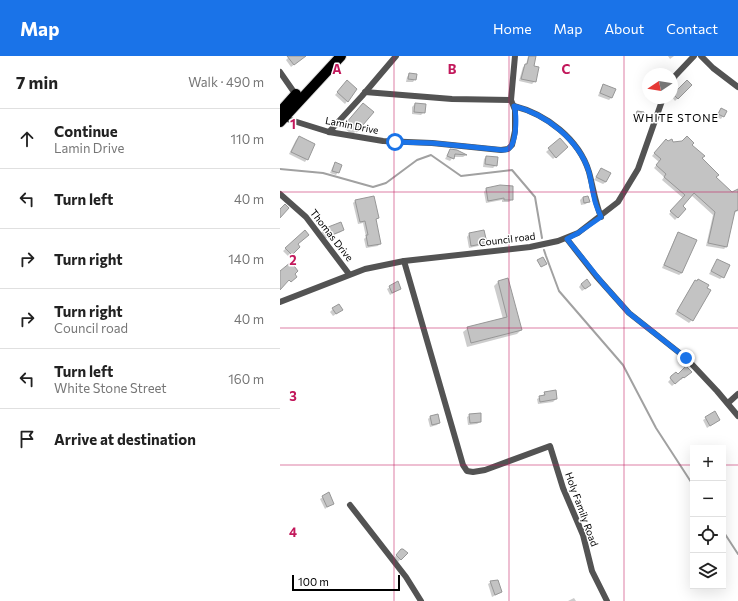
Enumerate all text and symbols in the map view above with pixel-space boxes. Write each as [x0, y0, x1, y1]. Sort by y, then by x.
text: Map [20, 17, 59, 40]
text: Home [493, 20, 532, 37]
text: Map [554, 20, 582, 37]
text: About [604, 20, 644, 37]
text: Contact [666, 20, 718, 37]
text: A [332, 61, 342, 77]
text: B [448, 61, 457, 77]
text: C [562, 61, 571, 77]
north arrow [642, 68, 678, 104]
text: 7 min [16, 72, 58, 93]
text: Walk · 490 m [188, 74, 264, 90]
district label: WHITE STONE [633, 111, 719, 124]
street label: Lamin Drive [324, 114, 380, 136]
text: 1 [290, 116, 296, 132]
text: Continue [54, 122, 118, 140]
icon: ahead [16, 128, 38, 150]
text: 110 m [231, 131, 264, 147]
route start [386, 133, 404, 151]
text: Lamin Drive [54, 140, 124, 156]
icon: left [16, 188, 38, 210]
text: Turn left [54, 190, 113, 208]
text: 40 m [234, 191, 264, 207]
street label: Thomas Drive [308, 207, 356, 263]
street label: Council road [478, 230, 536, 248]
icon: right [16, 248, 38, 270]
text: Turn right [54, 250, 123, 268]
text: 140 m [228, 251, 264, 267]
text: 2 [289, 252, 297, 268]
text: Turn right [54, 302, 123, 320]
icon: right [16, 308, 38, 330]
text: 40 m [234, 311, 264, 327]
text: Council road [54, 320, 128, 336]
route end [677, 349, 695, 367]
text: Turn left [54, 362, 113, 380]
icon: left [16, 368, 38, 390]
text: 160 m [228, 371, 264, 387]
text: White Stone Street [54, 380, 167, 396]
text: 3 [289, 388, 297, 404]
icon: arrive [16, 428, 38, 450]
text: Arrive at destination [54, 430, 196, 448]
map controls [690, 445, 726, 589]
button: + [690, 445, 726, 481]
street label: Holy Family Road [563, 470, 601, 548]
button: − [690, 481, 726, 517]
button: locate [690, 517, 726, 553]
text: 4 [289, 524, 297, 540]
button: layers [690, 553, 726, 589]
scale bar [292, 573, 400, 592]
text: 100 m [298, 575, 329, 588]

